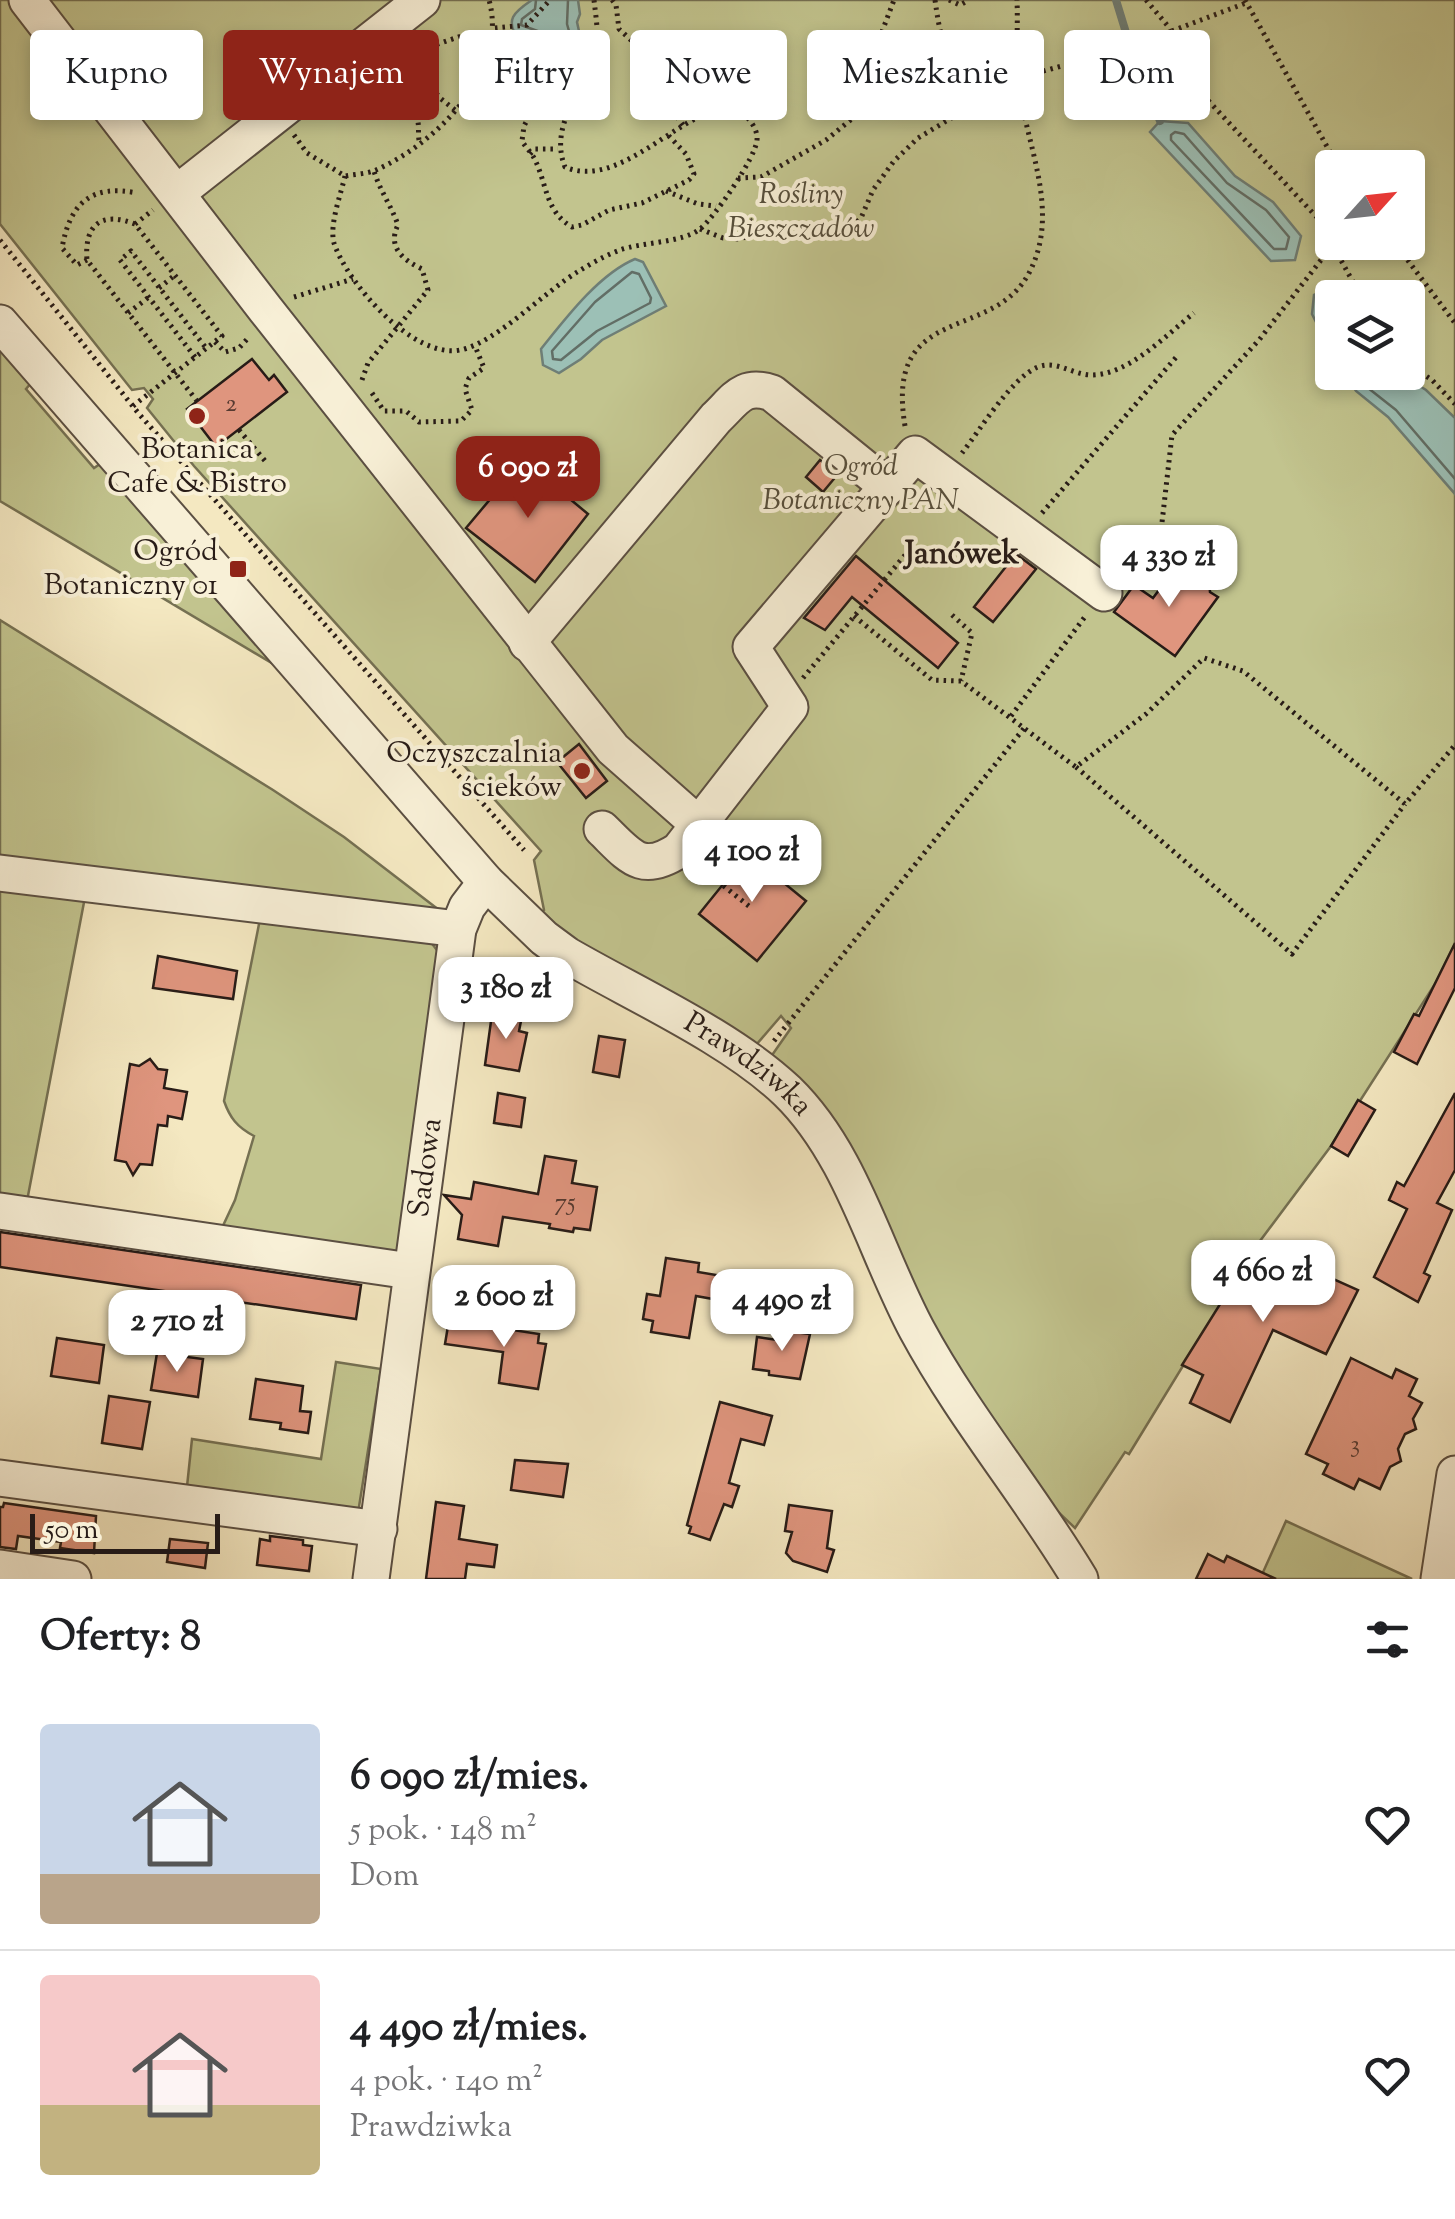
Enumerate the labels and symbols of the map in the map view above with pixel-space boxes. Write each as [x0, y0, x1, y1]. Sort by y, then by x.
north arrow [1315, 150, 1425, 260]
park label: Rośliny Bieszczadów [728, 174, 874, 251]
house number: 2 [225, 387, 237, 423]
marker: Botanica Cafe & Bistro [186, 405, 208, 427]
place label: Botanica Cafe & Bistro [107, 429, 287, 506]
pin: 6 090 zł [425, 436, 631, 521]
park label: Ogród Botaniczny PAN [762, 446, 960, 523]
pin: 4 330 zł [1066, 525, 1272, 610]
place label: Ogród Botaniczny 01 [44, 531, 218, 608]
district label: Janówek [903, 532, 1020, 578]
marker: Ogród Botaniczny 01 [227, 558, 249, 580]
place label: Oczyszczalnia ścieków [386, 733, 562, 810]
marker: Oczyszczalnia ścieków [571, 760, 593, 782]
pin: 4 100 zł [649, 820, 855, 905]
pin: 3 180 zł [403, 957, 609, 1042]
street label: Prawdziwka [676, 1002, 823, 1126]
street label: Sadowa [398, 1115, 454, 1220]
house number: 75 [554, 1186, 576, 1222]
pin: 4 660 zł [1160, 1240, 1366, 1325]
pin: 2 600 zł [401, 1265, 607, 1350]
pin: 4 490 zł [679, 1269, 885, 1354]
pin: 2 710 zł [74, 1290, 280, 1375]
house number: 3 [1350, 1428, 1360, 1464]
scale bar [30, 1509, 220, 1554]

